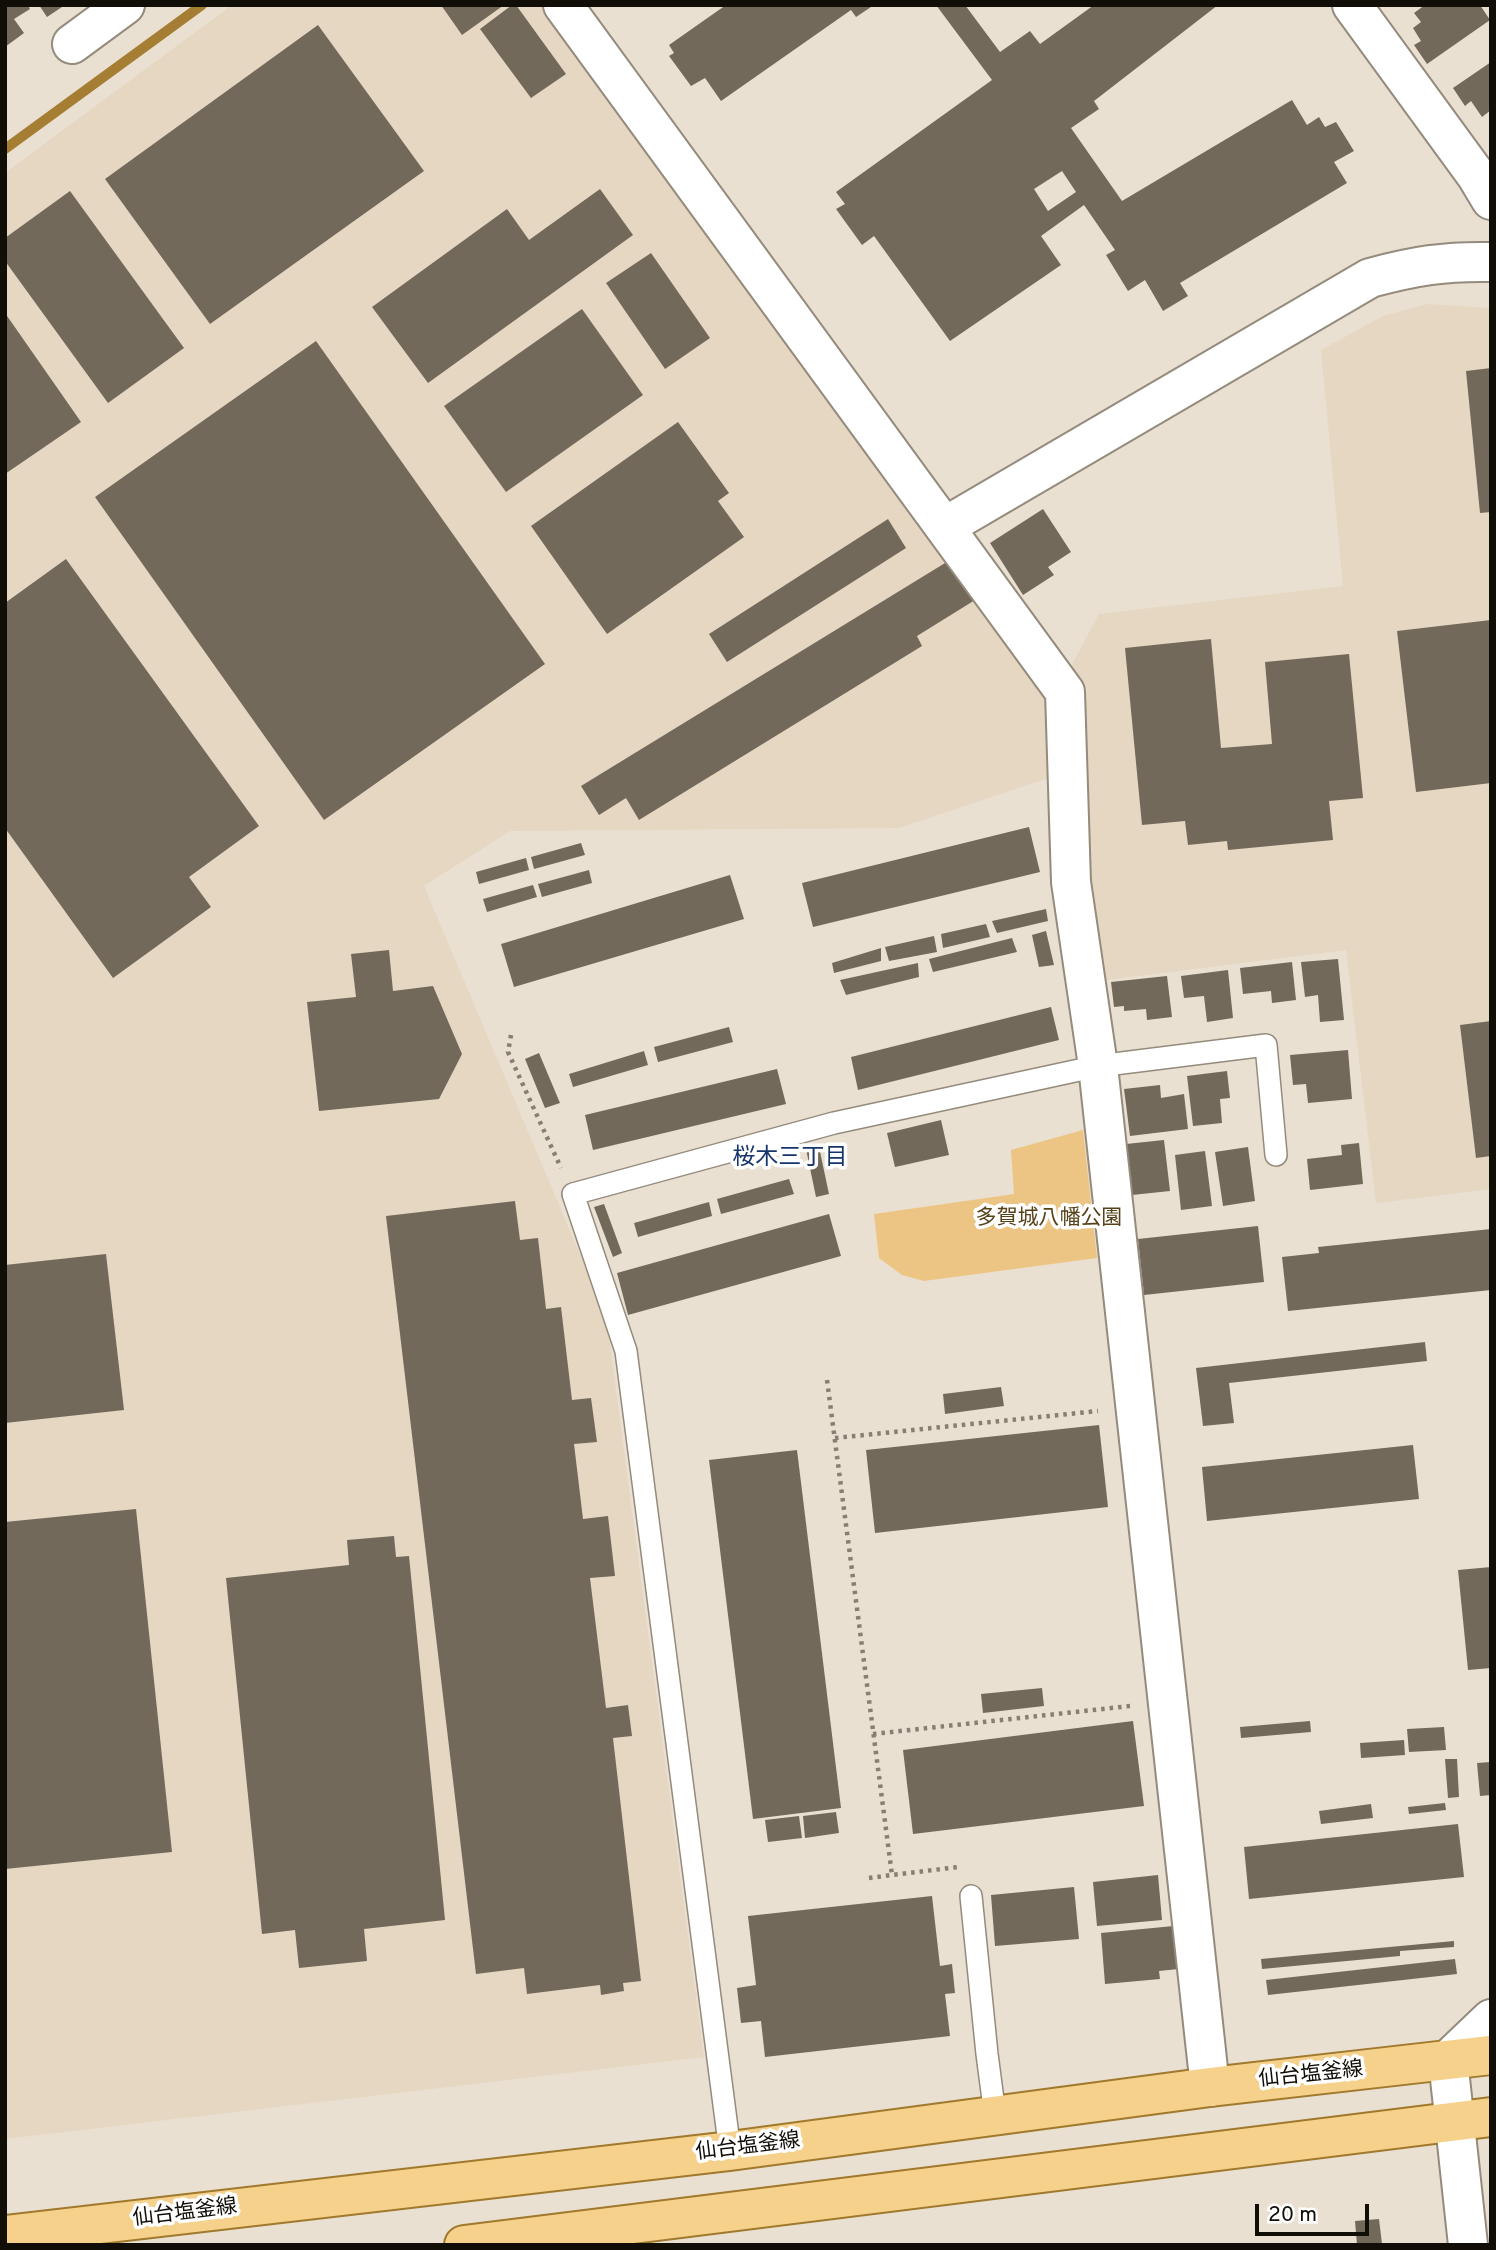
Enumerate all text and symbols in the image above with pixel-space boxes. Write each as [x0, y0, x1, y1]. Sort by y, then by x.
district label: 桜木三丁目 [733, 1145, 847, 1173]
park label: 多賀城八幡公園 [976, 1207, 1122, 1233]
street label: 仙台塩釜線 [1257, 2058, 1365, 2094]
street label: 仙台塩釜線 [694, 2129, 802, 2167]
scale bar [1258, 2190, 1372, 2234]
street label: 仙台塩釜線 [131, 2195, 239, 2233]
text: 20 m [1268, 2202, 1317, 2229]

